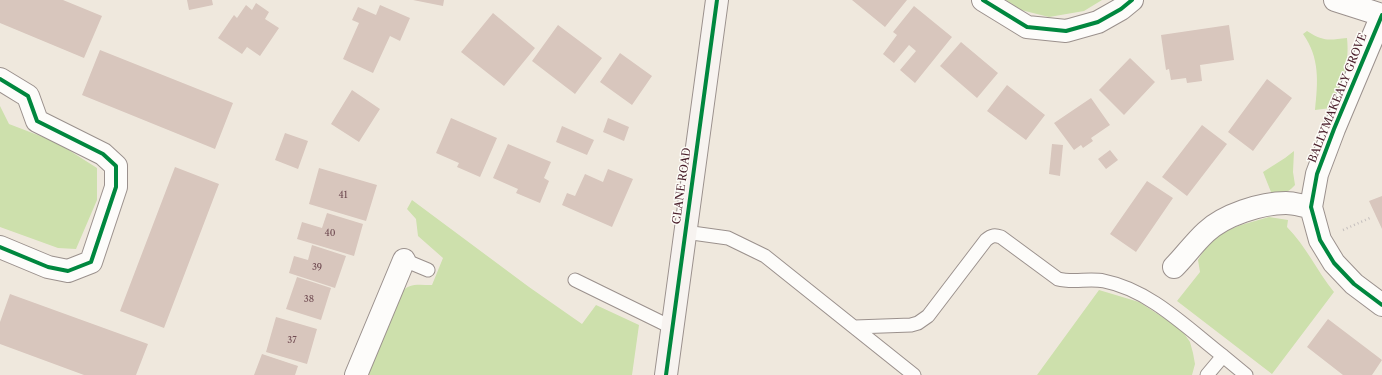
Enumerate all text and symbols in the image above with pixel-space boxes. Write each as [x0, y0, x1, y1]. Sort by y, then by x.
street label: BALLYMAKEALY GROVE [1306, 31, 1370, 165]
street label: CLANE ROAD [670, 147, 694, 225]
house number: 41 [339, 190, 347, 200]
house number: 40 [325, 228, 335, 238]
house number: 39 [312, 262, 322, 272]
house number: 38 [304, 294, 314, 304]
house number: 37 [287, 335, 297, 345]

